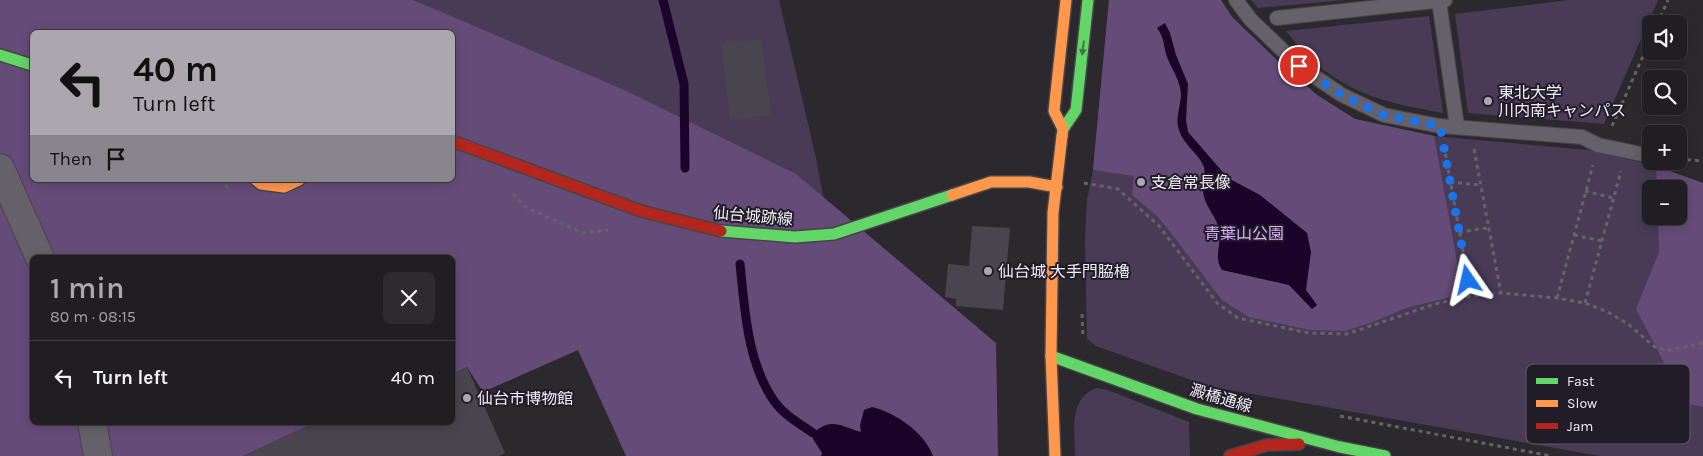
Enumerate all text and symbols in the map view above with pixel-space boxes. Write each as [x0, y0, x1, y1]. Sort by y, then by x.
map controls [1642, 15, 1687, 225]
button: sound [1642, 15, 1687, 60]
one-way arrow [1079, 41, 1087, 57]
pin [1278, 45, 1320, 87]
text: 40 m [133, 49, 218, 90]
icon: left [50, 50, 115, 115]
icon: arrive [1285, 52, 1313, 80]
button: search [1642, 70, 1687, 115]
place label: 東北大学 川内南キャンパス [1498, 83, 1626, 120]
text: Turn left [133, 91, 216, 117]
marker: 東北大学 川内南キャンパス [1482, 95, 1494, 107]
button: + [1642, 125, 1687, 170]
icon: arrive [102, 145, 130, 173]
text: Then [50, 148, 92, 170]
place label: 支倉常長像 [1151, 173, 1231, 192]
marker: 支倉常長像 [1135, 176, 1147, 188]
button: − [1642, 180, 1687, 225]
street label: 仙台城跡線 [712, 203, 794, 229]
park label: 青葉山公園 [1204, 224, 1284, 243]
position arrow [1441, 253, 1493, 305]
place label: 仙台城 大手門脇櫓 [998, 262, 1130, 281]
marker: 仙台城 大手門脇櫓 [982, 265, 994, 277]
text: 1 min [50, 270, 124, 306]
button: close [383, 272, 435, 324]
text: 80 m · 08:15 [50, 307, 136, 326]
icon: left [50, 364, 78, 392]
legend [1526, 364, 1690, 444]
text: Turn left [93, 367, 168, 389]
text: 40 m [391, 367, 435, 389]
text: Fast [1567, 373, 1594, 390]
street label: 澱橋通線 [1188, 380, 1254, 416]
place label: 仙台市博物館 [477, 389, 573, 408]
marker: 仙台市博物館 [461, 392, 473, 404]
text: Slow [1567, 395, 1597, 412]
text: Jam [1567, 418, 1593, 435]

